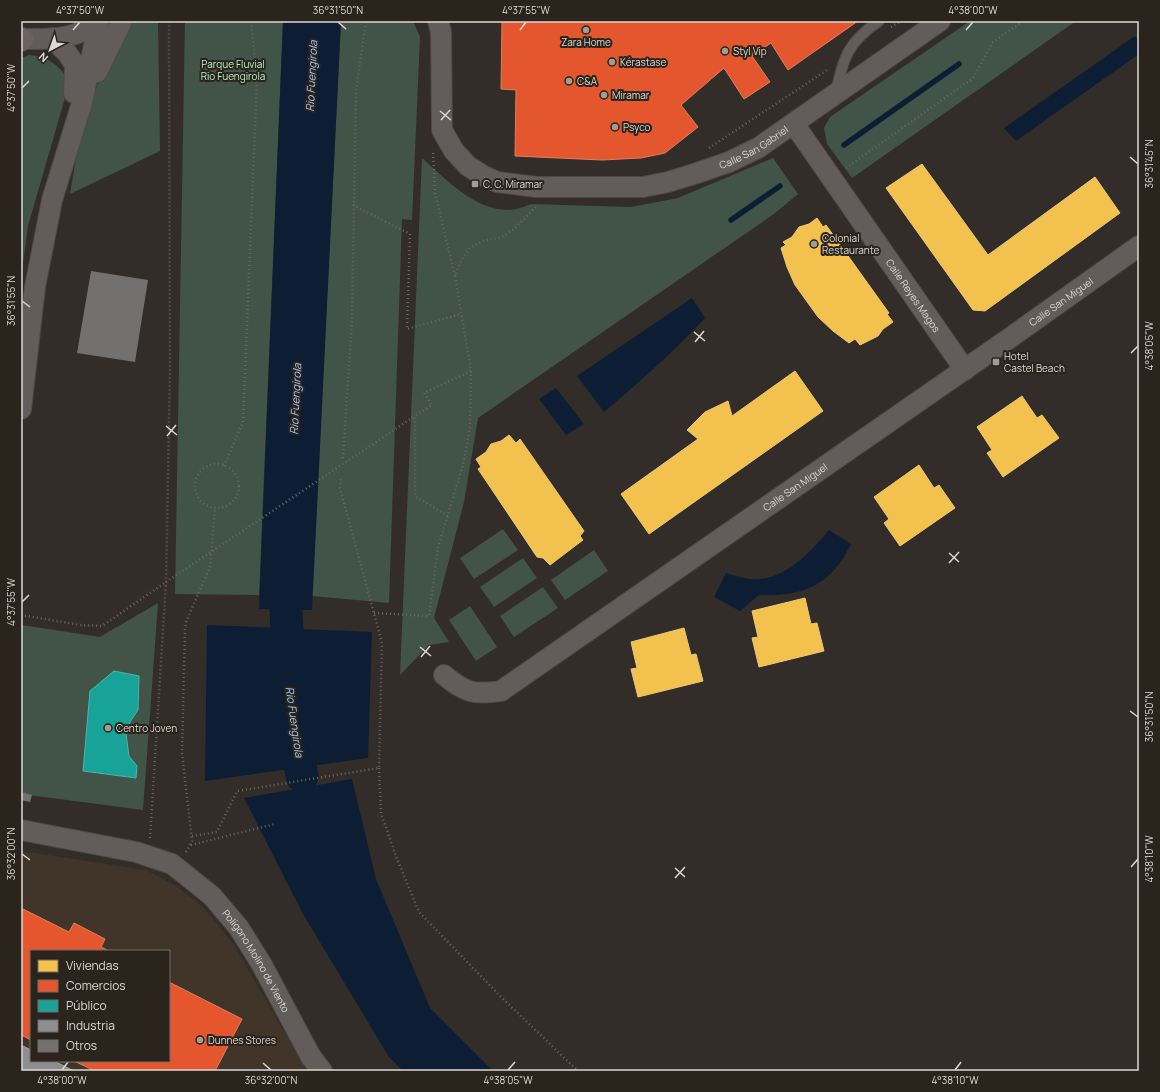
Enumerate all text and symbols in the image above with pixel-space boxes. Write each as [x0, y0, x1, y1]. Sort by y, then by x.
text: 4°37'50"W [56, 3, 105, 17]
text: 36°31'50"N [313, 3, 363, 17]
text: 4°37'55"W [502, 3, 551, 17]
text: 4°38'00"W [948, 3, 998, 17]
marker: Zara Home [581, 25, 591, 35]
north arrow [30, 30, 70, 70]
place label: Zara Home [561, 35, 611, 49]
water label: Rio Fuengirola [302, 39, 320, 112]
place label: Styl Vip [733, 44, 767, 58]
marker: Styl Vip [720, 46, 730, 56]
text: N [35, 50, 51, 66]
place label: Kérastase [620, 55, 667, 69]
park label: Parque Fluvial Rio Fuengirola [201, 57, 265, 83]
marker: Kérastase [607, 57, 617, 67]
text: 4°37'50"W [4, 63, 18, 112]
place label: C&A [577, 74, 598, 88]
marker: C&A [564, 76, 574, 86]
place label: Miramar [612, 88, 650, 102]
marker: Miramar [599, 90, 609, 100]
place label: Psyco [623, 120, 651, 134]
marker: Psyco [610, 122, 620, 132]
street label: Calle San Gabriel [717, 122, 791, 172]
text: 36°31'45"N [1142, 139, 1156, 189]
place label: C. C. Miramar [483, 177, 543, 191]
marker: C. C. Miramar [470, 179, 480, 189]
place label: Colonial Restaurante [822, 231, 880, 257]
marker: Colonial Restaurante [809, 239, 819, 249]
street label: Calle Reyes Magos [883, 256, 944, 335]
street label: Calle San Miguel [1026, 274, 1096, 329]
text: 36°31'55"N [4, 276, 18, 326]
text: 4°38'05"W [1142, 321, 1156, 371]
place label: Hotel Castel Beach [1004, 349, 1065, 375]
marker: Hotel Castel Beach [991, 357, 1001, 367]
water label: Rio Fuengirola [286, 362, 304, 435]
street label: Calle San Miguel [760, 460, 830, 514]
text: 4°37'55"W [4, 577, 18, 626]
water label: Rio Fuengirola [283, 686, 308, 759]
text: 36°31'50"N [1142, 692, 1156, 742]
place label: Centro Joven [116, 721, 177, 735]
marker: Centro Joven [103, 723, 113, 733]
text: 36°32'00"N [4, 828, 18, 880]
text: 4°38'10"W [1142, 835, 1156, 883]
street label: Polígono Molino de Viento [219, 906, 293, 1015]
legend [30, 950, 170, 1062]
text: Viviendas [66, 957, 119, 974]
text: Comercios [66, 977, 126, 994]
text: Público [66, 997, 107, 1014]
text: Industria [66, 1017, 115, 1034]
place label: Dunnes Stores [208, 1033, 276, 1047]
marker: Dunnes Stores [195, 1035, 205, 1045]
text: Otros [66, 1037, 97, 1054]
text: 4°38'00"W [37, 1073, 87, 1087]
text: 36°32'00"N [245, 1073, 297, 1087]
text: 4°38'05"W [483, 1073, 533, 1087]
text: 4°38'10"W [931, 1073, 979, 1087]

